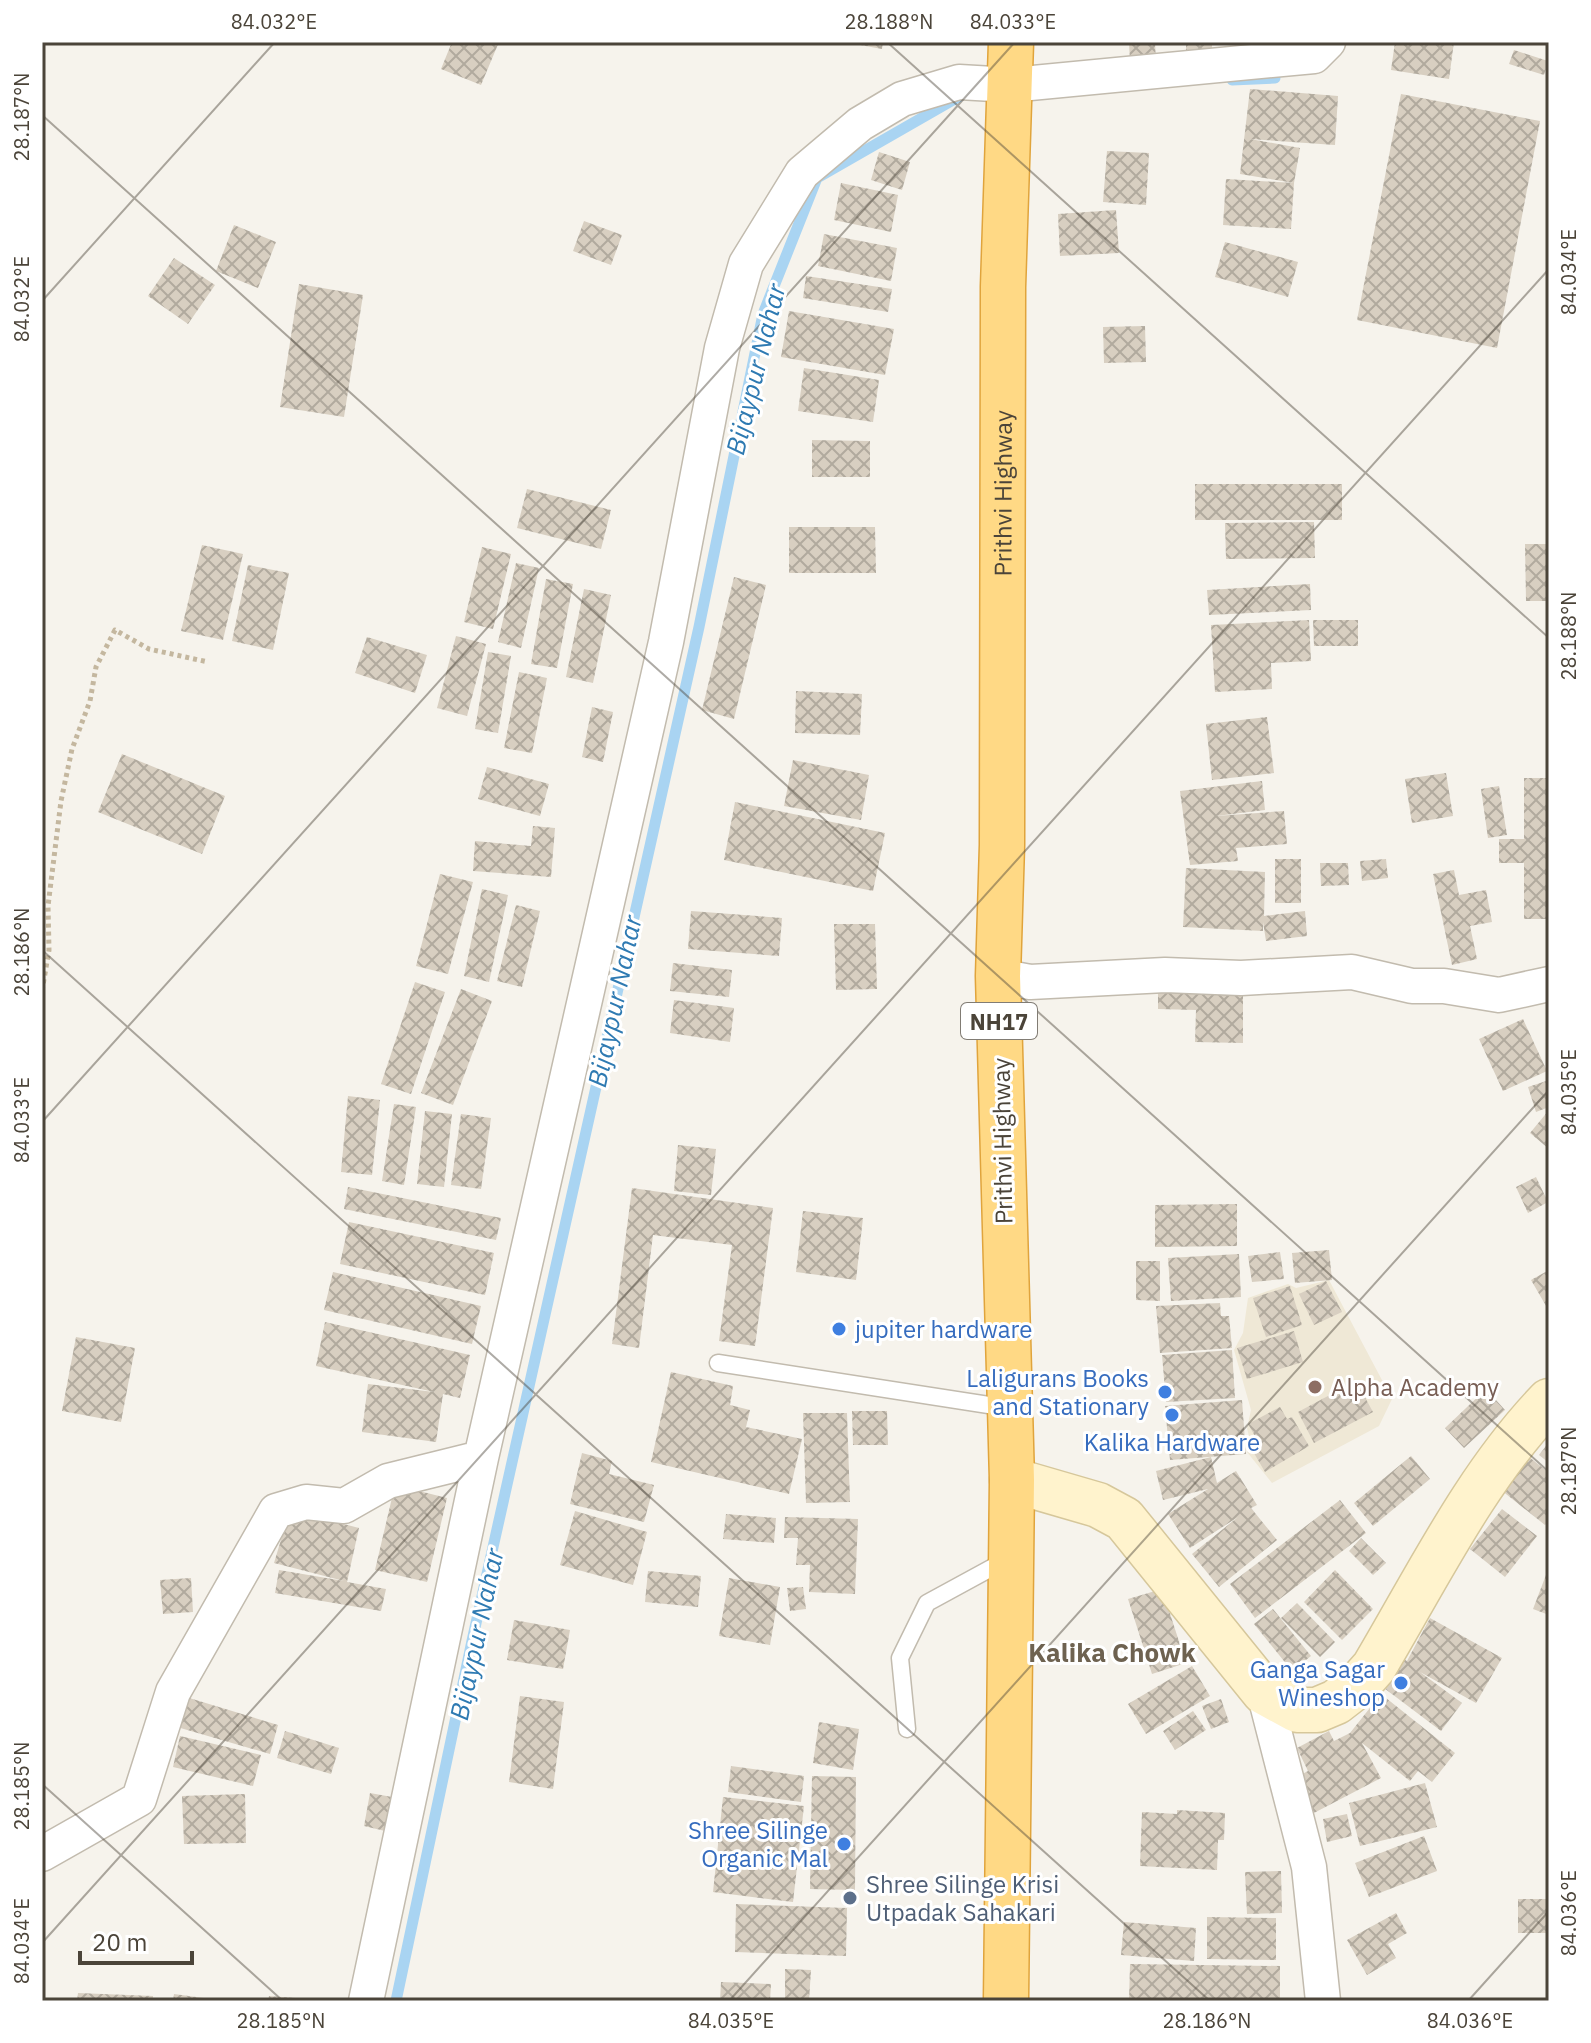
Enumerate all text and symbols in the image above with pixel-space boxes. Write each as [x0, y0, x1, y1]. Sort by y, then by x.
text: 84.032°E [231, 8, 317, 35]
text: 28.188°N [845, 8, 933, 35]
text: 84.033°E [970, 8, 1056, 35]
text: 28.187°N [8, 73, 35, 161]
text: 84.034°E [1555, 229, 1582, 315]
text: 84.032°E [8, 256, 35, 342]
water label: Bijaypur Nahar [717, 279, 793, 458]
street label: Prithvi Highway [986, 410, 1019, 577]
text: 28.188°N [1555, 592, 1582, 680]
text: 28.186°N [8, 908, 35, 996]
water label: Bijaypur Nahar [579, 911, 649, 1090]
road number: NH17 [961, 1003, 1037, 1039]
text: 84.035°E [1555, 1049, 1582, 1135]
street label: Prithvi Highway [985, 1057, 1019, 1225]
text: 84.033°E [8, 1077, 35, 1163]
place label: jupiter hardware [855, 1313, 1032, 1345]
marker: jupiter hardware [830, 1320, 848, 1338]
place label: Laligurans Books and Stationary [966, 1362, 1149, 1422]
place label: Alpha Academy [1331, 1371, 1499, 1403]
marker: Alpha Academy [1306, 1378, 1324, 1396]
marker: Laligurans Books and Stationary [1156, 1383, 1174, 1401]
marker: Kalika Hardware [1163, 1406, 1181, 1424]
place label: Kalika Hardware [1084, 1426, 1260, 1458]
text: 28.187°N [1555, 1427, 1582, 1515]
water label: Bijaypur Nahar [441, 1544, 511, 1723]
district label: Kalika Chowk [1028, 1635, 1196, 1669]
place label: Ganga Sagar Wineshop [1250, 1653, 1385, 1713]
marker: Ganga Sagar Wineshop [1392, 1674, 1410, 1692]
text: 28.185°N [8, 1742, 35, 1830]
place label: Shree Silinge Organic Mal [688, 1814, 828, 1874]
marker: Shree Silinge Organic Mal [835, 1835, 853, 1853]
place label: Shree Silinge Krisi Utpadak Sahakari [866, 1868, 1059, 1928]
text: 84.036°E [1555, 1870, 1582, 1956]
marker: Shree Silinge Krisi Utpadak Sahakari [841, 1889, 859, 1907]
text: 84.034°E [8, 1898, 35, 1984]
scale bar [80, 1915, 192, 1965]
text: 20 m [92, 1926, 147, 1958]
text: 28.185°N [237, 2007, 325, 2034]
text: 84.035°E [688, 2007, 774, 2034]
text: 28.186°N [1163, 2007, 1251, 2034]
text: 84.036°E [1427, 2007, 1513, 2034]

